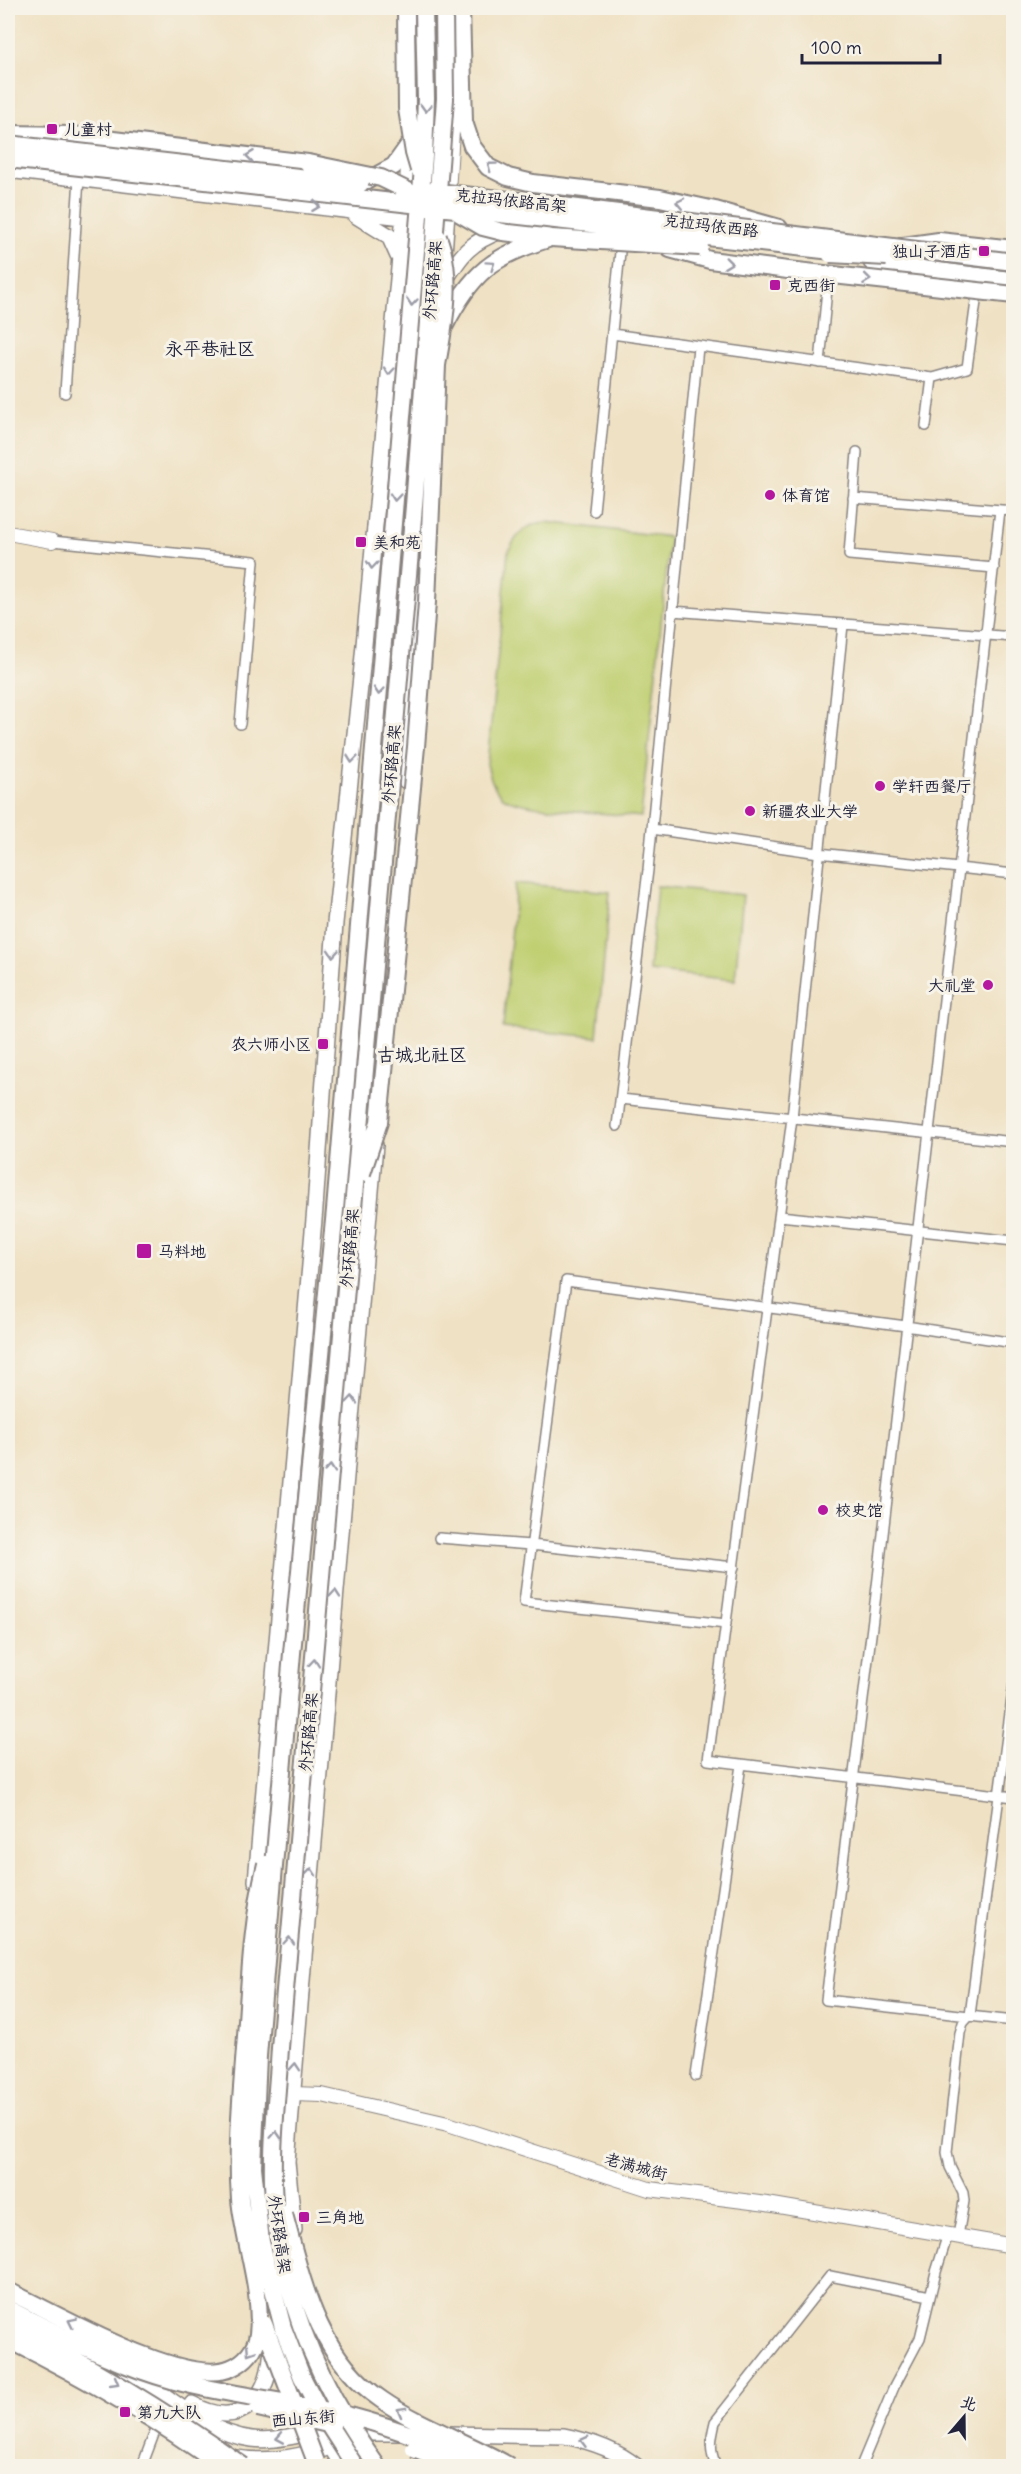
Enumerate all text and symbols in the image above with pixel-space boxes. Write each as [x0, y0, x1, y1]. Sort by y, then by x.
scale bar [802, 27, 940, 65]
text: 100 m [811, 36, 862, 59]
one-way arrow [420, 103, 432, 112]
place label: 儿童村 [64, 119, 112, 139]
marker: 儿童村 [45, 122, 59, 136]
one-way arrow [245, 150, 255, 163]
one-way arrow [486, 162, 497, 173]
street label: 克拉玛依路高架 [454, 184, 568, 216]
one-way arrow [675, 197, 685, 210]
one-way arrow [311, 199, 320, 212]
street label: 克拉玛依西路 [662, 209, 760, 241]
street label: 外环路高架 [419, 239, 445, 321]
place label: 独山子酒店 [892, 241, 972, 261]
marker: 独山子酒店 [977, 244, 991, 258]
one-way arrow [724, 256, 733, 268]
one-way arrow [484, 261, 495, 272]
one-way arrow [862, 272, 871, 284]
place label: 克西街 [787, 275, 835, 295]
marker: 克西街 [768, 278, 782, 292]
one-way arrow [406, 298, 419, 307]
district label: 永平巷社区 [165, 337, 255, 360]
one-way arrow [383, 366, 396, 375]
place label: 体育馆 [782, 485, 830, 505]
marker: 体育馆 [763, 488, 777, 502]
one-way arrow [389, 492, 402, 501]
place label: 美和苑 [373, 532, 421, 552]
marker: 美和苑 [354, 535, 368, 549]
one-way arrow [366, 561, 379, 570]
one-way arrow [373, 686, 386, 696]
street label: 外环路高架 [378, 723, 404, 805]
one-way arrow [347, 755, 359, 764]
place label: 学轩西餐厅 [892, 776, 972, 796]
marker: 学轩西餐厅 [873, 779, 887, 793]
place label: 新疆农业大学 [762, 801, 858, 821]
marker: 新疆农业大学 [743, 804, 757, 818]
one-way arrow [327, 949, 340, 958]
place label: 大礼堂 [928, 975, 976, 995]
marker: 大礼堂 [981, 978, 995, 992]
place label: 农六师小区 [231, 1034, 311, 1054]
marker: 农六师小区 [316, 1037, 330, 1051]
district label: 古城北社区 [377, 1043, 467, 1066]
street label: 外环路高架 [336, 1207, 362, 1289]
place label: 马料地 [158, 1241, 206, 1261]
marker: 马料地 [135, 1242, 153, 1260]
one-way arrow [345, 1395, 358, 1405]
one-way arrow [323, 1464, 336, 1473]
place label: 校史馆 [835, 1500, 883, 1520]
marker: 校史馆 [816, 1503, 830, 1517]
one-way arrow [328, 1590, 341, 1599]
one-way arrow [307, 1658, 320, 1667]
street label: 外环路高架 [295, 1691, 321, 1773]
one-way arrow [304, 1868, 317, 1877]
one-way arrow [282, 1936, 295, 1945]
one-way arrow [289, 2062, 302, 2071]
one-way arrow [269, 2131, 282, 2140]
street label: 老满城街 [602, 2148, 670, 2184]
street label: 外环路高架 [265, 2193, 295, 2275]
place label: 三角地 [316, 2207, 364, 2227]
marker: 三角地 [297, 2210, 311, 2224]
one-way arrow [68, 2318, 79, 2330]
one-way arrow [246, 2344, 257, 2355]
one-way arrow [109, 2375, 119, 2386]
north arrow [934, 2387, 994, 2447]
text: 北 [958, 2391, 980, 2415]
place label: 第九大队 [137, 2402, 201, 2422]
marker: 第九大队 [118, 2405, 132, 2419]
street label: 西山东街 [270, 2405, 336, 2431]
one-way arrow [396, 2407, 407, 2418]
one-way arrow [276, 2431, 286, 2444]
one-way arrow [579, 2435, 589, 2448]

